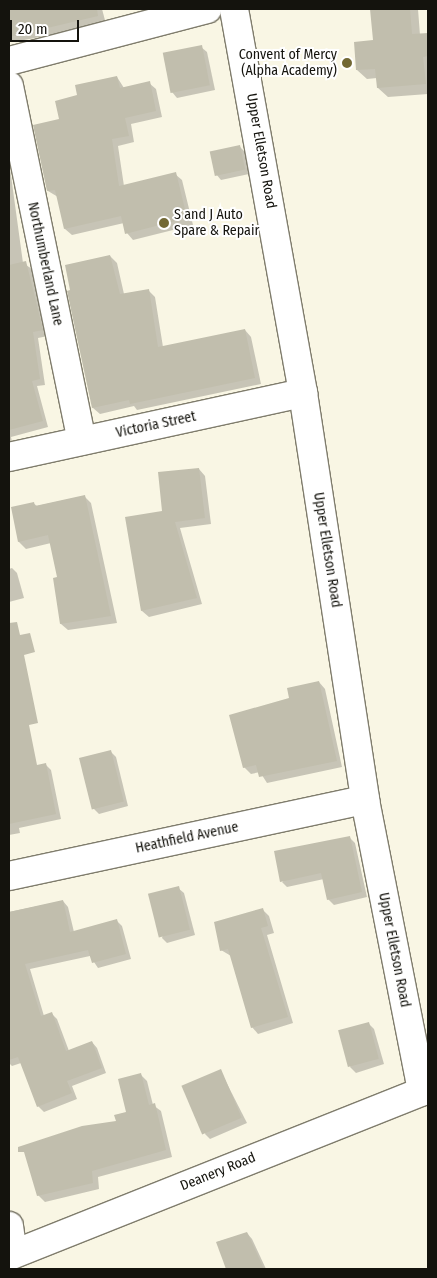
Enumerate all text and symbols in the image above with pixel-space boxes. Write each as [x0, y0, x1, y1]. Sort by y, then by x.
scale bar [12, 10, 81, 42]
text: 20 m [18, 20, 48, 38]
place label: Convent of Mercy (Alpha Academy) [239, 47, 337, 80]
marker: Convent of Mercy (Alpha Academy) [341, 57, 353, 69]
street label: Upper Elletson Road [243, 92, 279, 210]
street label: Northumberland Lane [24, 201, 66, 327]
place label: S and J Auto Spare & Repair [174, 207, 259, 240]
marker: S and J Auto Spare & Repair [158, 217, 170, 229]
street label: Victoria Street [114, 408, 198, 442]
street label: Upper Elletson Road [310, 491, 344, 609]
street label: Heathfield Avenue [134, 819, 240, 857]
street label: Upper Elletson Road [375, 891, 413, 1009]
street label: Deanery Road [178, 1149, 258, 1195]

